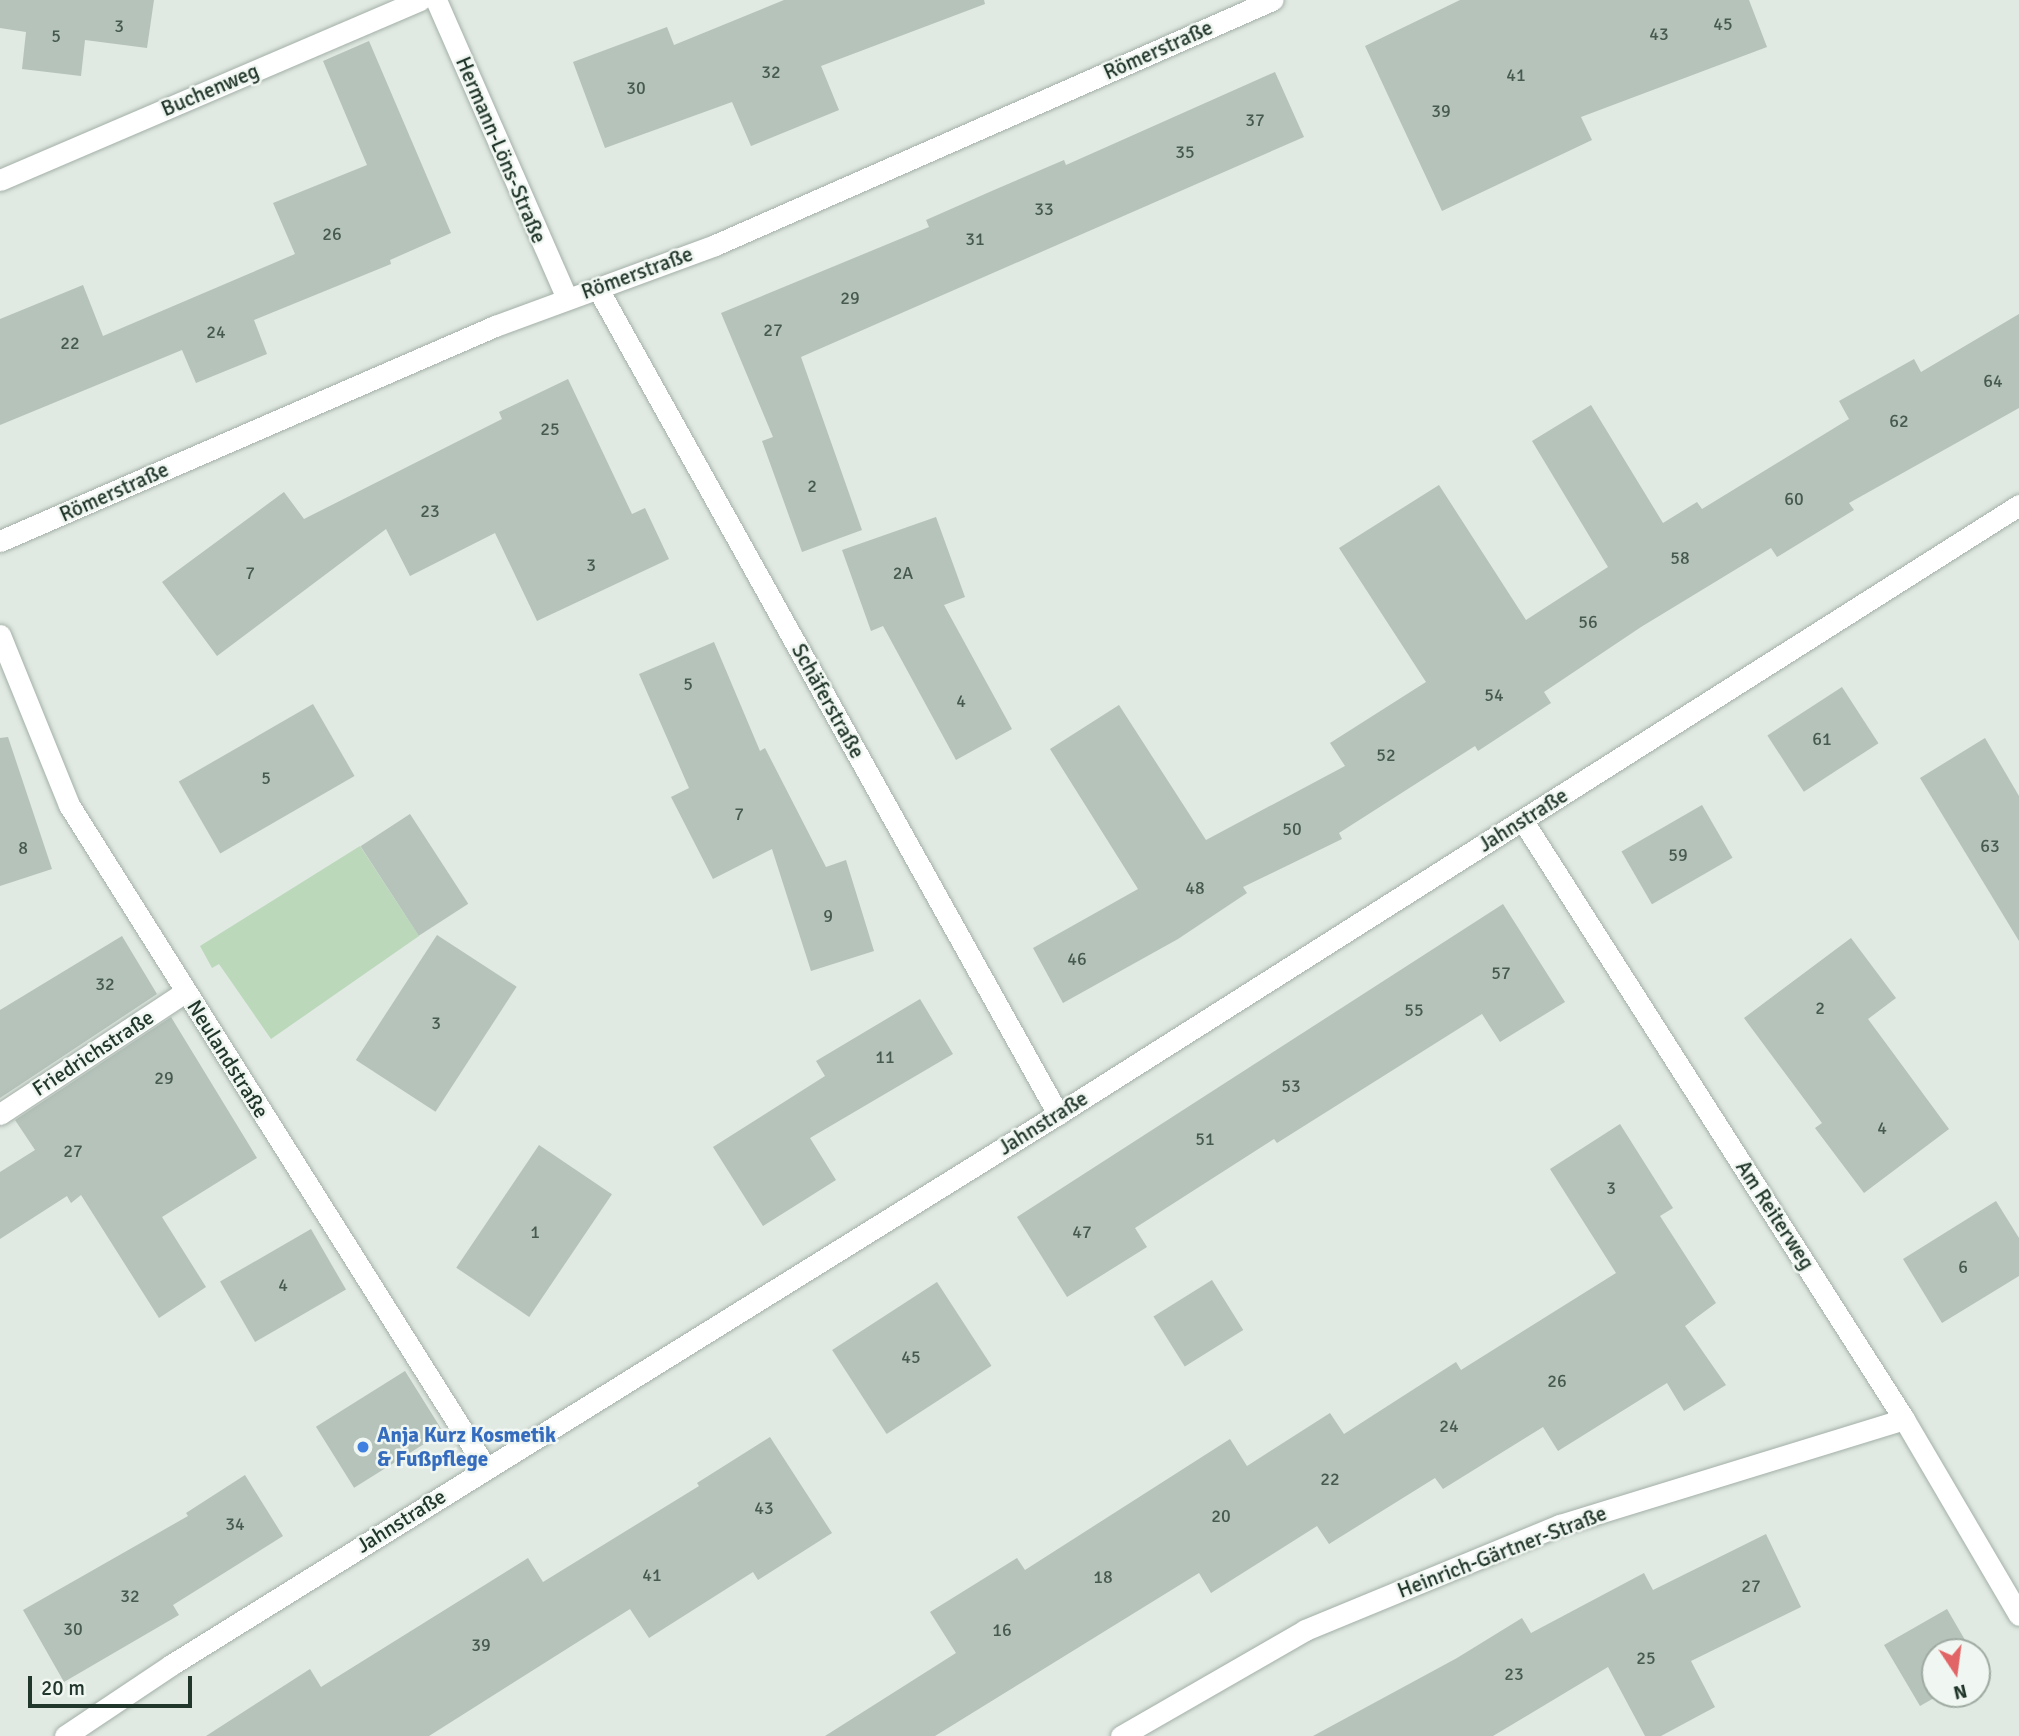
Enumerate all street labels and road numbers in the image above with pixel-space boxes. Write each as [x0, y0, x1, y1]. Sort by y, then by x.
street label: Römerstraße [1100, 15, 1216, 85]
street label: Hermann-Löns-Straße [450, 53, 552, 247]
street label: Buchenweg [157, 58, 263, 122]
street label: Römerstraße [578, 241, 696, 305]
street label: Römerstraße [56, 457, 172, 527]
street label: Schäferstraße [786, 639, 870, 763]
street label: Jahnstraße [1474, 783, 1572, 857]
street label: Neulandstraße [182, 995, 274, 1123]
street label: Friedrichstraße [28, 1004, 158, 1102]
street label: Jahnstraße [994, 1086, 1092, 1160]
street label: Am Reiterweg [1730, 1156, 1820, 1274]
street label: Jahnstraße [352, 1484, 450, 1558]
street label: Heinrich-Gärtner-Straße [1394, 1500, 1610, 1604]

